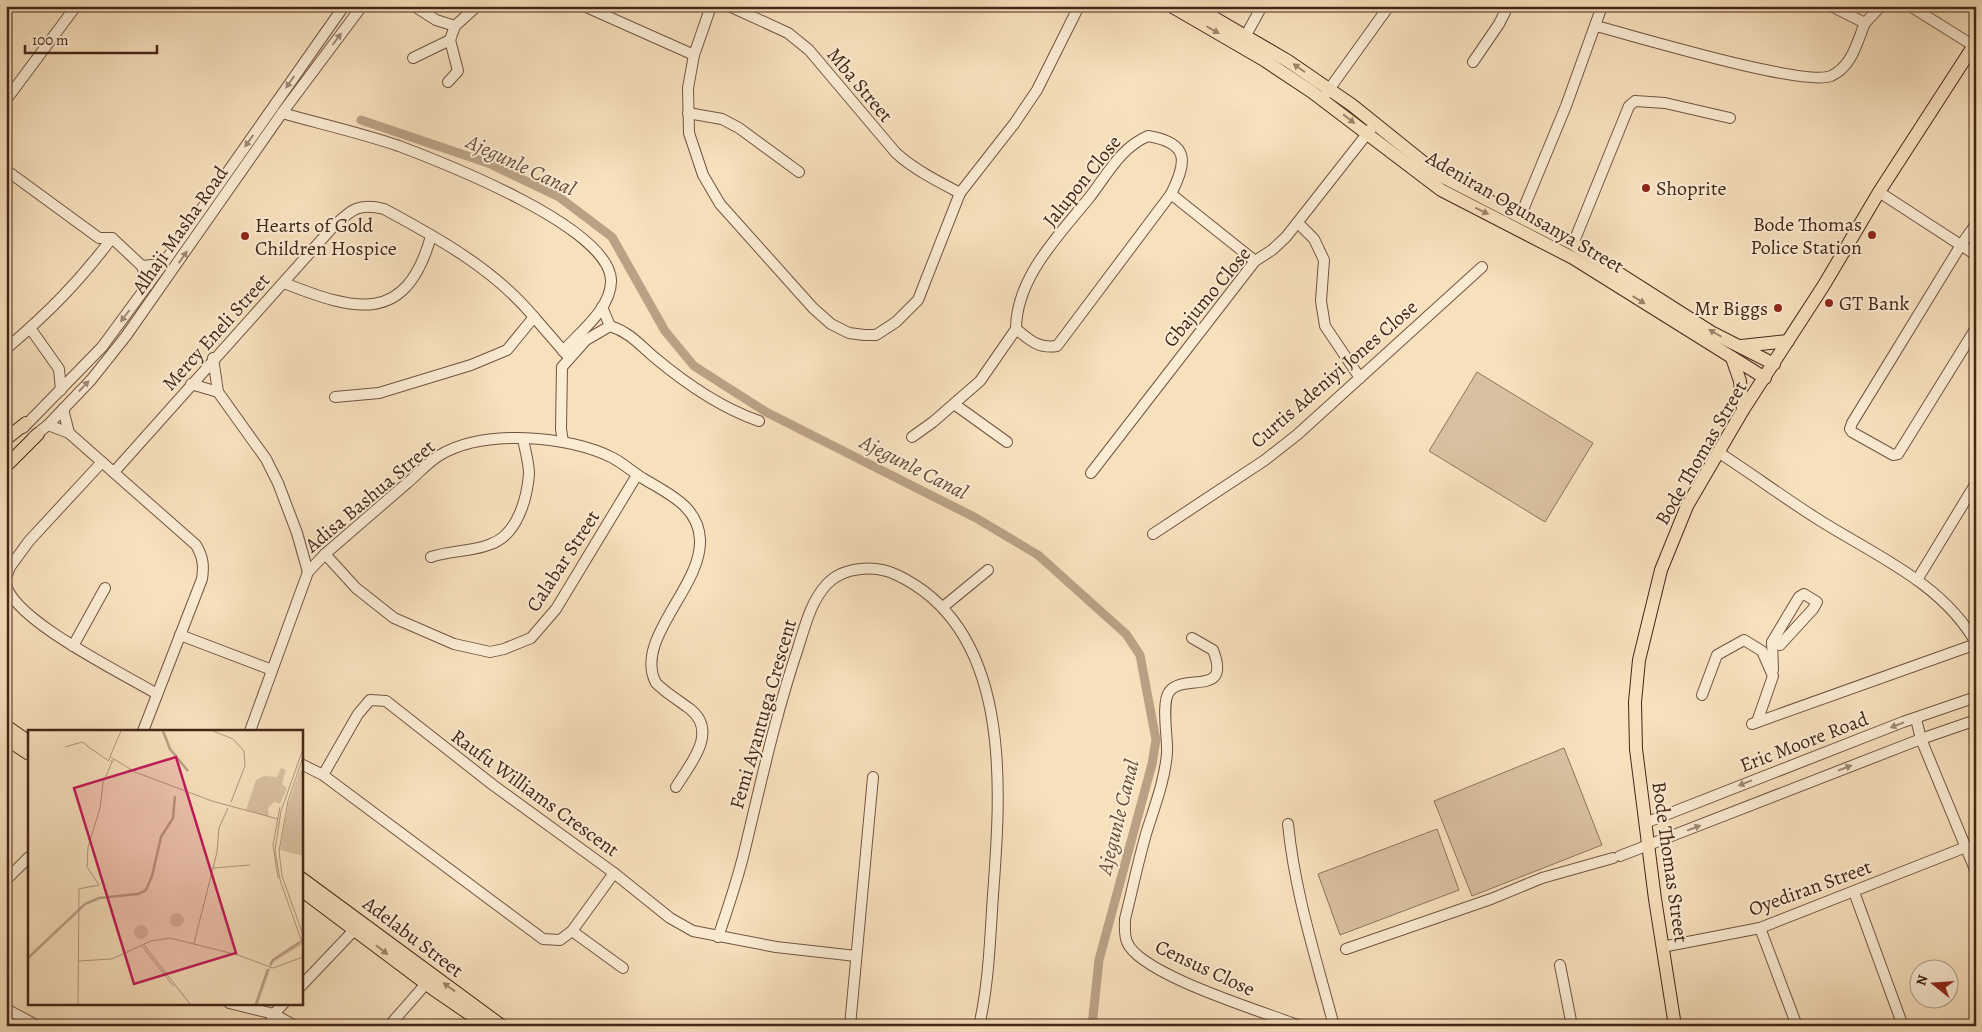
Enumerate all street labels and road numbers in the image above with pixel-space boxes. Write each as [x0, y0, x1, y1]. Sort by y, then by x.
street label: Mba Street [821, 42, 899, 128]
street label: Jalupon Close [1037, 129, 1127, 233]
street label: Adeniran Ogunsanya Street [1420, 144, 1629, 280]
street label: Alhaji Masha Road [125, 160, 234, 300]
street label: Gbajumo Close [1157, 241, 1257, 353]
street label: Mercy Eneli Street [156, 267, 276, 396]
street label: Curtis Adeniyi Jones Close [1245, 294, 1423, 454]
street label: Bode Thomas Street [1649, 376, 1753, 530]
street label: Adisa Bashua Street [298, 433, 441, 559]
street label: Calabar Street [520, 505, 606, 617]
street label: Femi Ayantuga Crescent [723, 615, 803, 812]
street label: Eric Moore Road [1736, 705, 1872, 779]
street label: Raufu Williams Crescent [446, 723, 625, 863]
street label: Bode Thomas Street [1645, 780, 1695, 945]
street label: Oyediran Street [1745, 853, 1876, 923]
street label: Adelabu Street [356, 890, 469, 984]
street label: Census Close [1151, 933, 1259, 1003]

